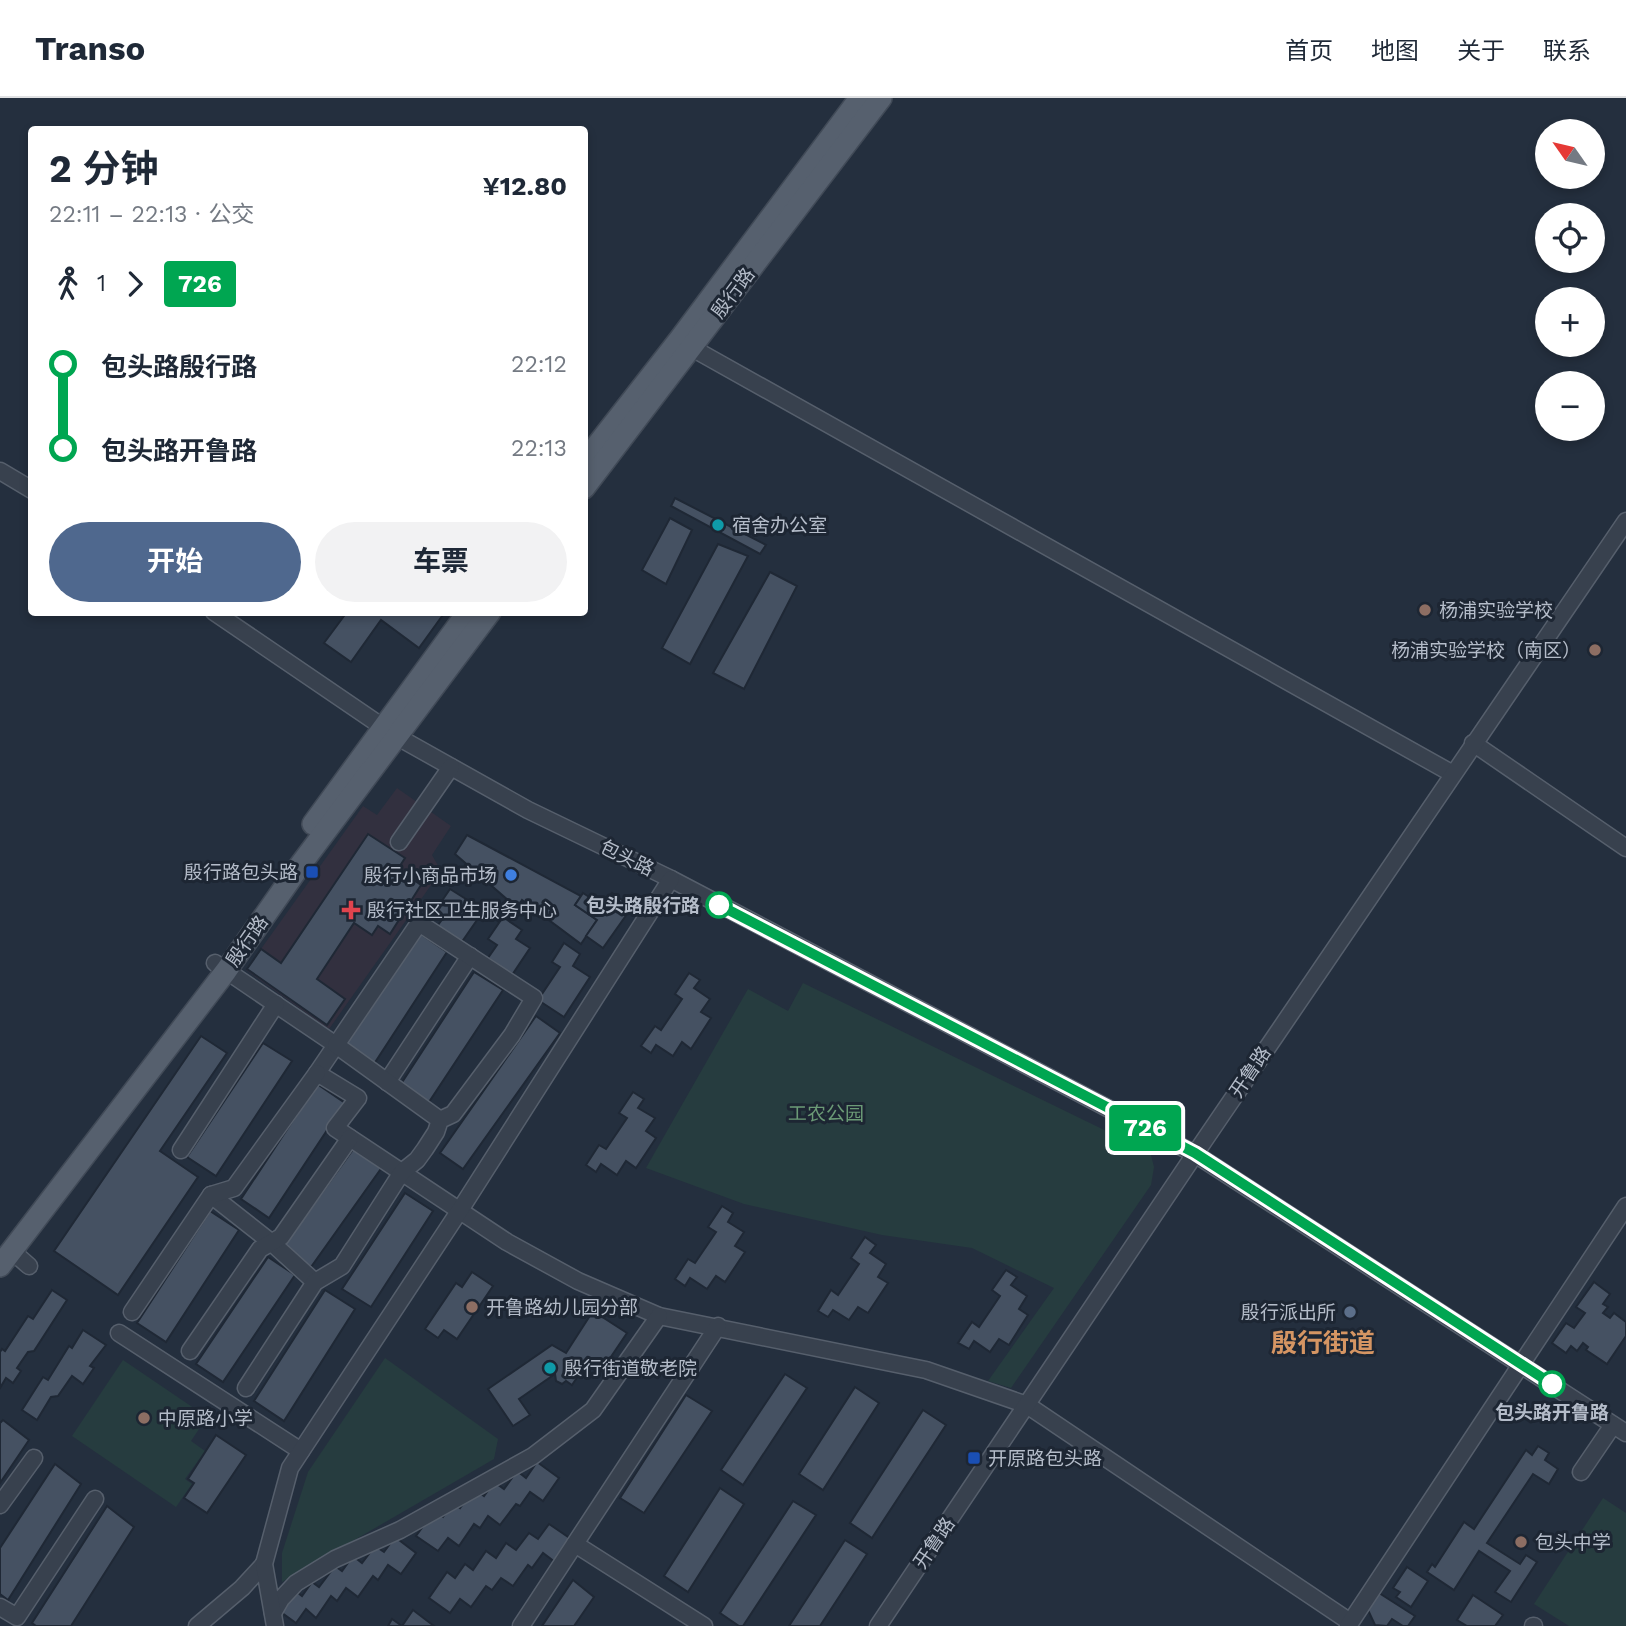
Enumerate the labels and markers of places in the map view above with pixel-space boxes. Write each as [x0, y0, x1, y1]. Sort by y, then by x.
place label: 宿舍办公室 [732, 514, 827, 537]
marker: 宿舍办公室 [710, 517, 726, 533]
place label: 杨浦实验学校 [1439, 599, 1553, 622]
marker: 杨浦实验学校 [1417, 602, 1433, 618]
place label: 杨浦实验学校（南区） [1391, 639, 1581, 662]
marker: 杨浦实验学校（南区） [1587, 642, 1603, 658]
place label: 殷行路包头路 [184, 861, 298, 884]
marker: 殷行路包头路 [304, 864, 320, 880]
place label: 殷行小商品市场 [364, 864, 497, 887]
marker: 殷行小商品市场 [503, 867, 519, 883]
marker: 包头路殷行路 [706, 892, 732, 918]
place label: 包头路殷行路 [586, 894, 700, 917]
place label: 殷行社区卫生服务中心 [367, 899, 557, 922]
marker: 殷行社区卫生服务中心 [341, 900, 361, 920]
place label: 开鲁路幼儿园分部 [486, 1296, 638, 1319]
marker: 开鲁路幼儿园分部 [464, 1299, 480, 1315]
place label: 殷行派出所 [1241, 1301, 1336, 1324]
marker: 殷行派出所 [1342, 1304, 1358, 1320]
place label: 殷行街道敬老院 [564, 1357, 697, 1380]
marker: 殷行街道敬老院 [542, 1360, 558, 1376]
marker: 包头路开鲁路 [1539, 1371, 1565, 1397]
place label: 包头路开鲁路 [1495, 1401, 1609, 1424]
place label: 中原路小学 [158, 1407, 253, 1430]
marker: 中原路小学 [136, 1410, 152, 1426]
place label: 开原路包头路 [988, 1447, 1102, 1470]
marker: 开原路包头路 [966, 1450, 982, 1466]
place label: 包头中学 [1535, 1531, 1611, 1554]
marker: 包头中学 [1513, 1534, 1529, 1550]

